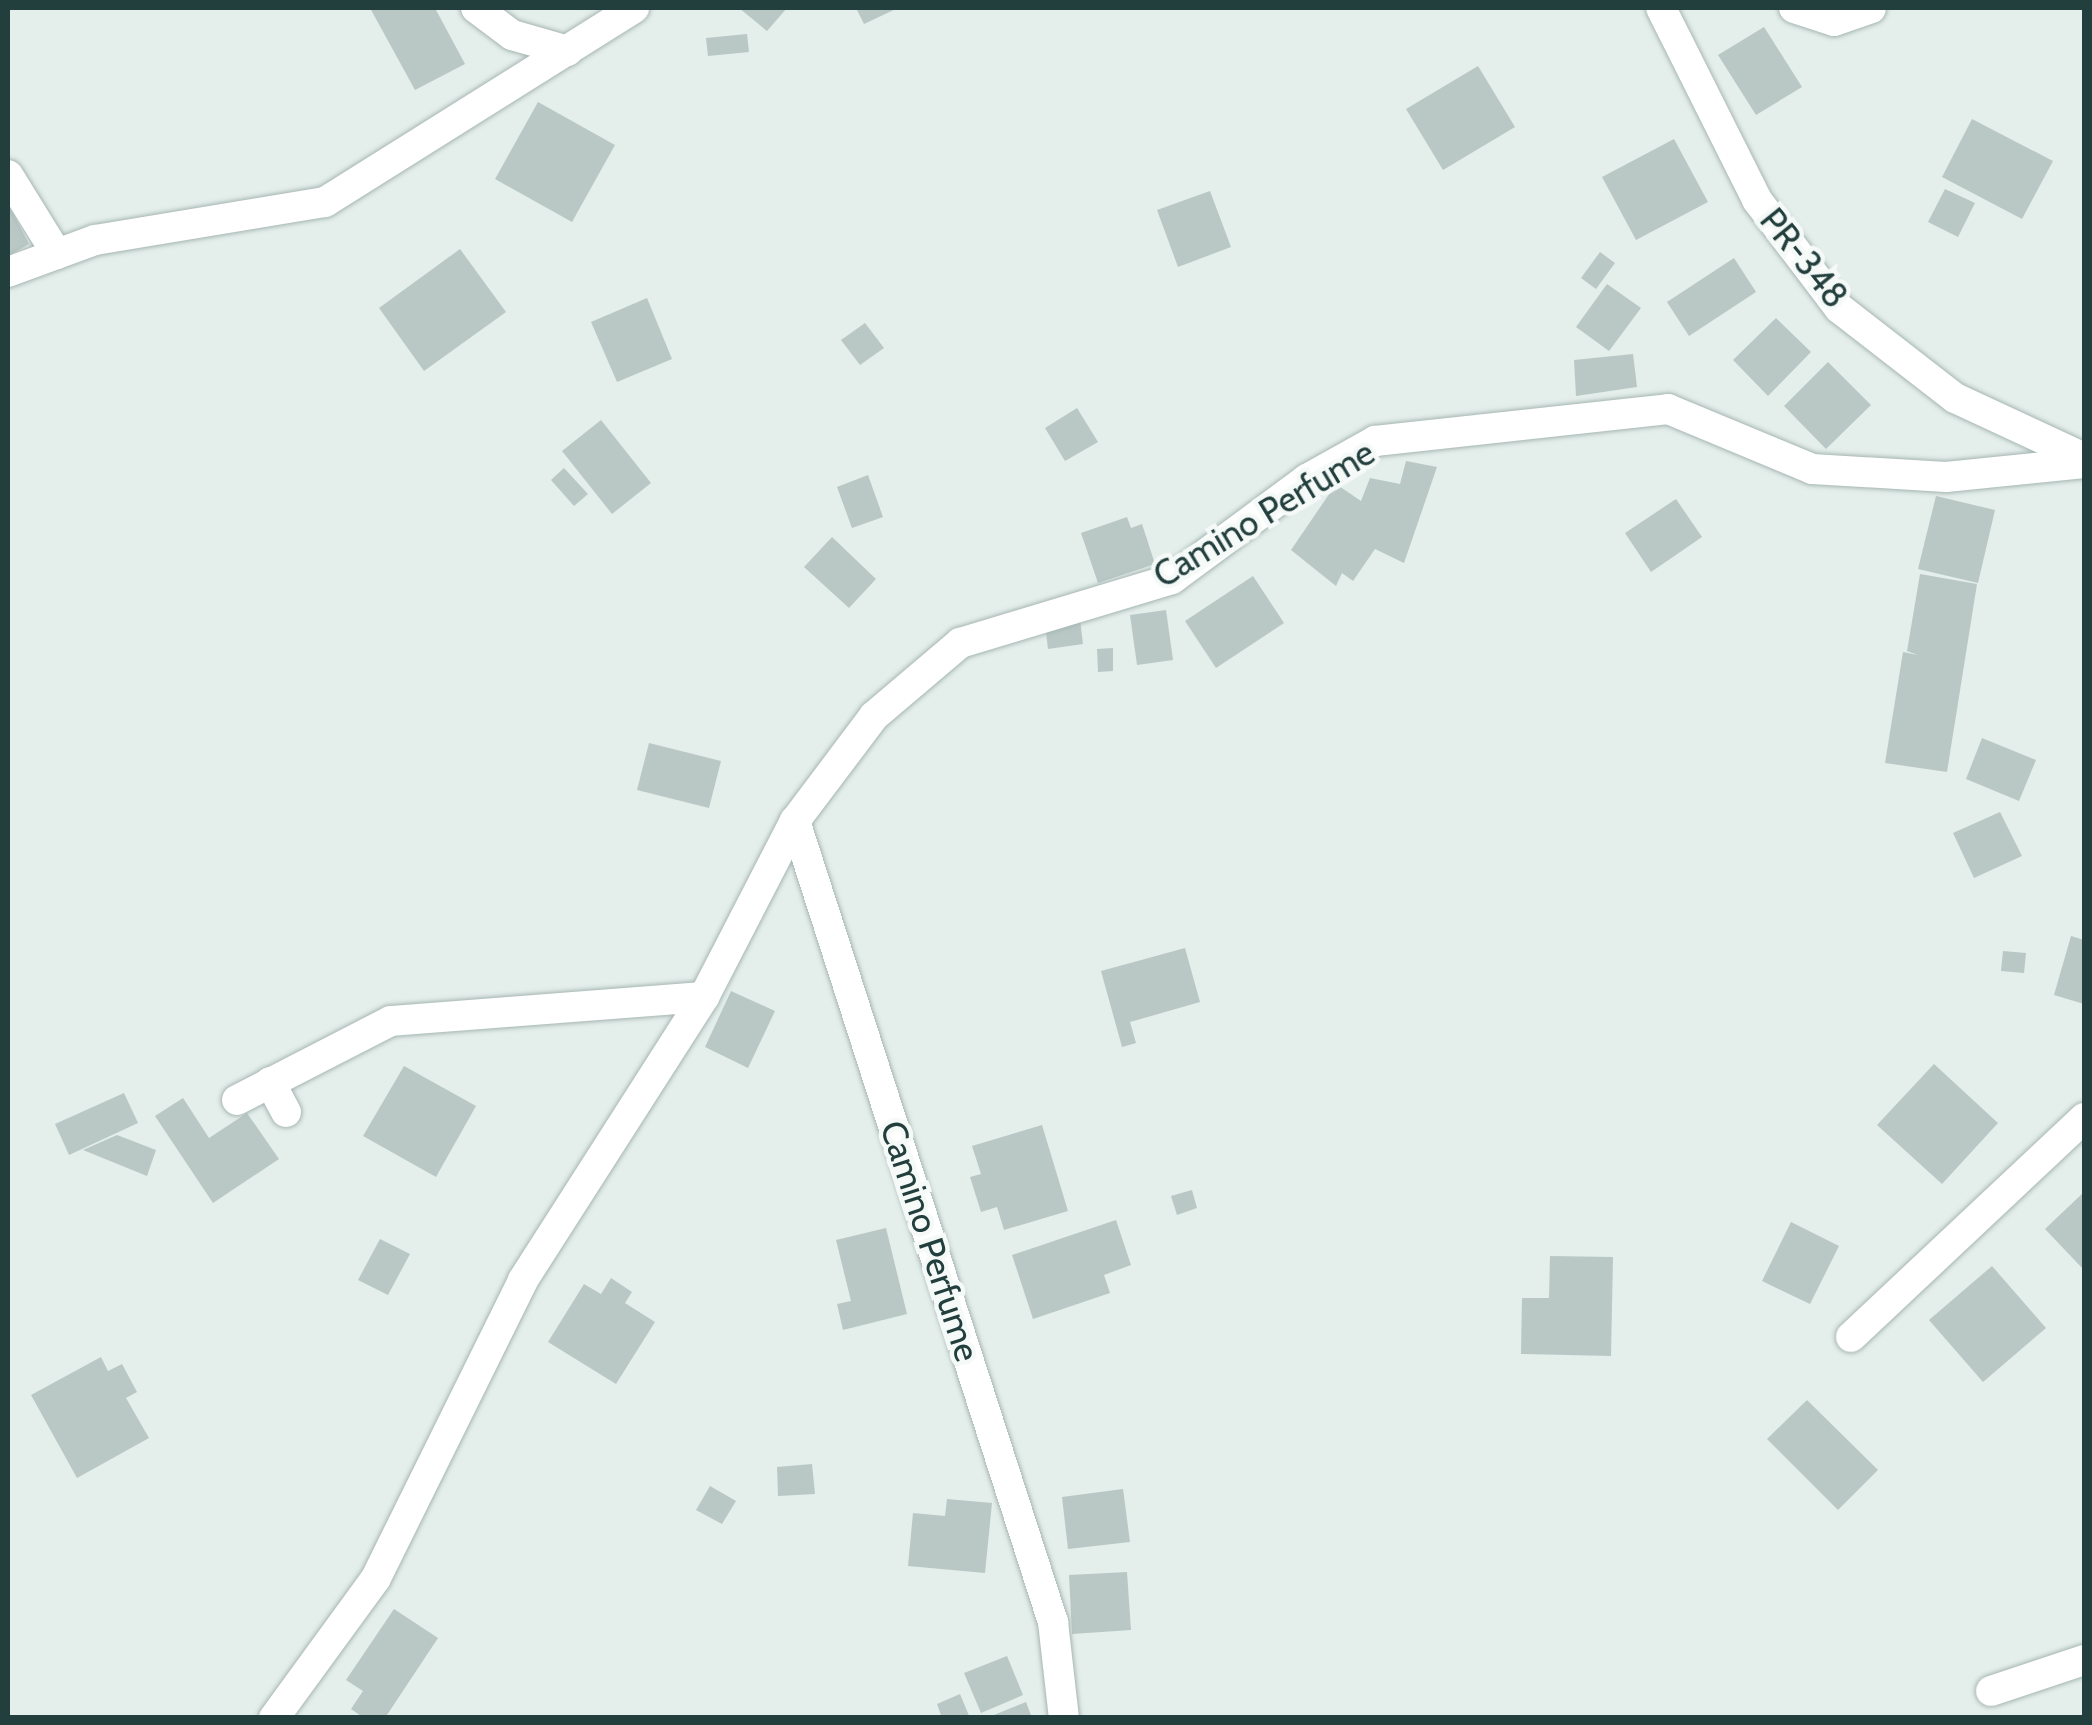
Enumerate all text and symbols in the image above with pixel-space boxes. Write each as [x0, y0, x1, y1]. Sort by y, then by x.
street label: PR-348 [1751, 200, 1857, 316]
street label: Camino Perfume [1146, 432, 1382, 596]
street label: Camino Perfume [871, 1116, 989, 1366]

